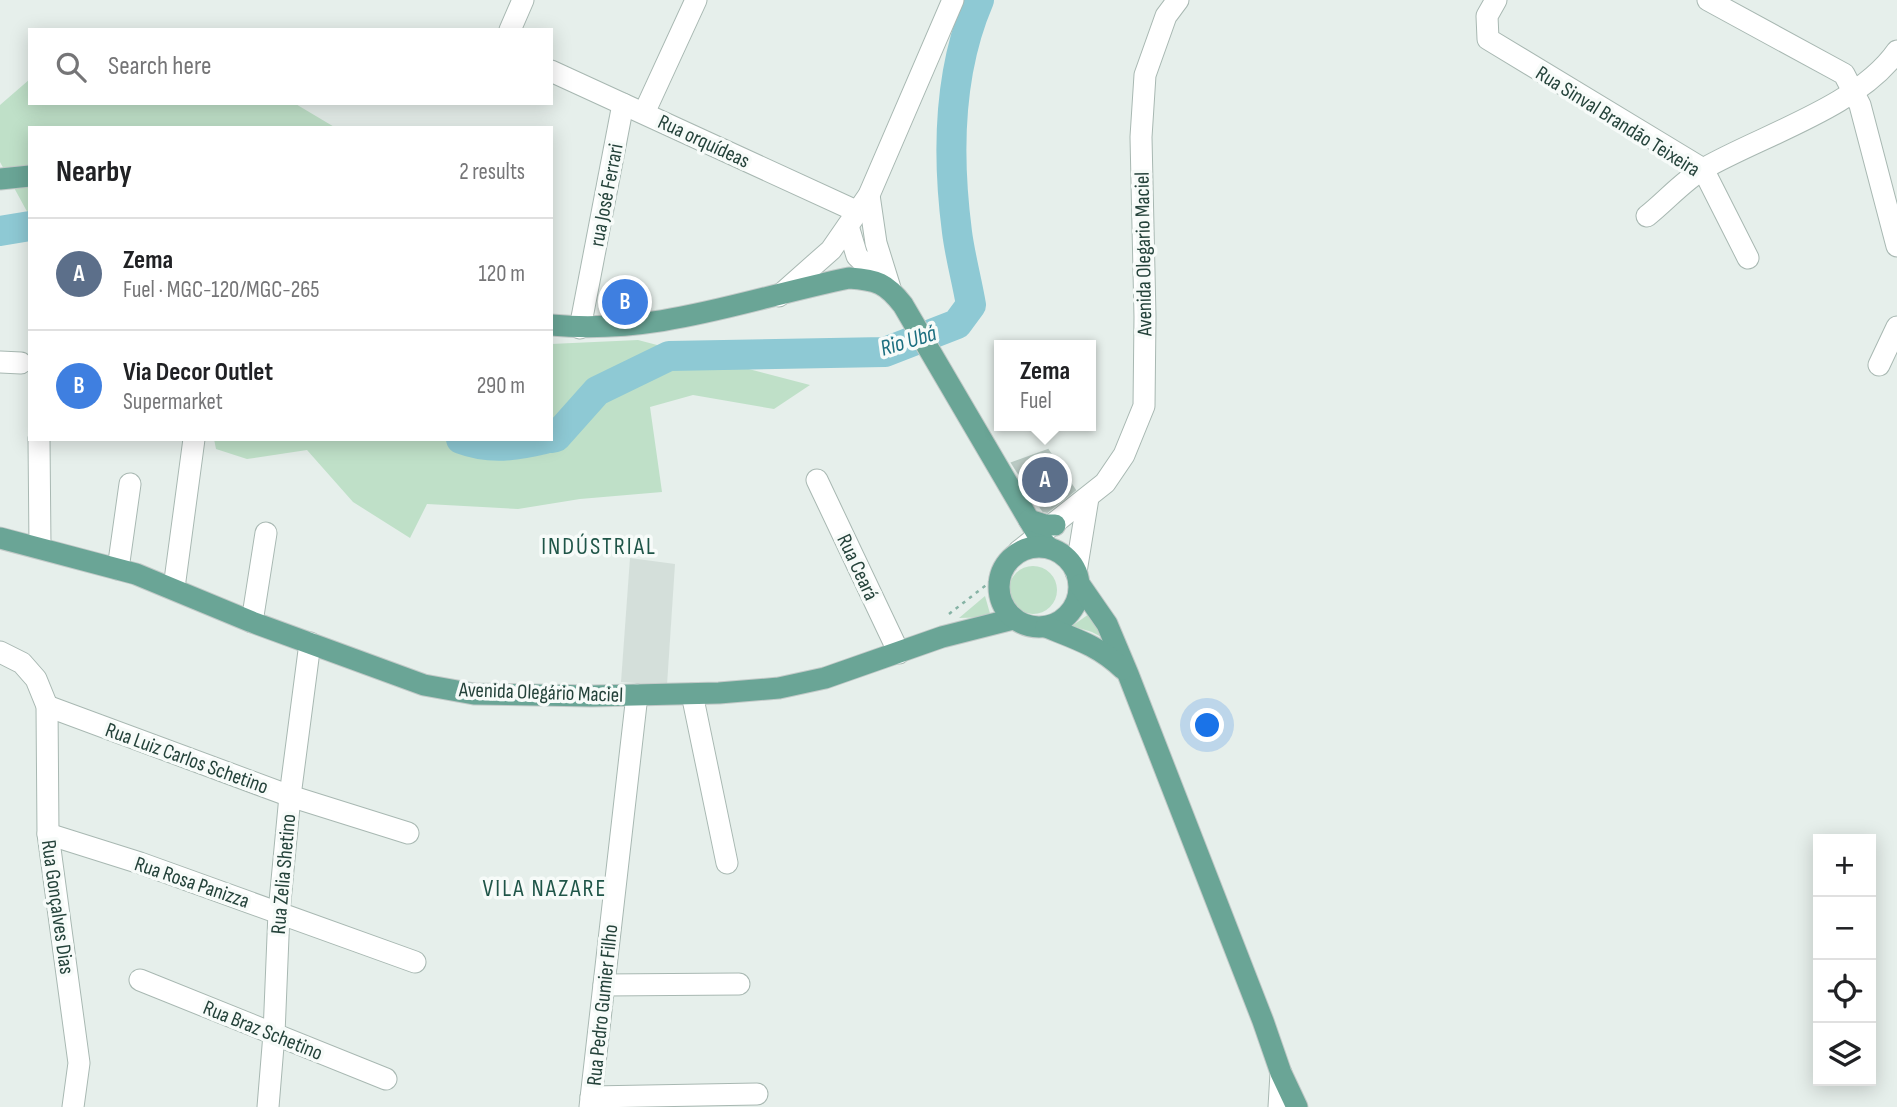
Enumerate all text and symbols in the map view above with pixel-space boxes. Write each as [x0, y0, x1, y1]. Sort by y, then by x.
search box [28, 28, 553, 105]
icon: search [52, 48, 90, 86]
text: Search here [108, 51, 211, 82]
street label: Rua Sinval Brandão Teixeira [1531, 61, 1704, 182]
street label: Rua orquídeas [654, 109, 754, 174]
street label: rua José Ferrari [584, 141, 629, 249]
text: Nearby [56, 154, 132, 190]
text: 2 results [459, 158, 525, 186]
street label: Avenida Olegario Maciel [1130, 172, 1157, 337]
text: Zema [123, 245, 173, 276]
text: A [74, 260, 84, 288]
text: 120 m [479, 260, 525, 288]
text: Fuel · MGC-120/MGC-265 [123, 276, 319, 304]
pin: B [602, 276, 648, 328]
water label: Rio Ubá [877, 319, 940, 363]
popup [994, 340, 1096, 431]
text: Zema [1020, 356, 1070, 387]
text: Via Decor Outlet [123, 357, 273, 388]
text: B [74, 372, 84, 400]
text: 290 m [477, 372, 525, 400]
text: Fuel [1020, 387, 1052, 415]
text: Supermarket [123, 388, 223, 416]
pin: A [1022, 454, 1068, 506]
street label: Rua Ceará [831, 530, 884, 604]
district label: INDÚSTRIAL [541, 532, 657, 561]
street label: Avenida Olegário Maciel [457, 677, 624, 708]
your location [1190, 708, 1224, 742]
street label: Rua Luiz Carlos Schetino [102, 717, 272, 800]
street label: Rua Zelia Shetino [266, 813, 301, 935]
map controls [1813, 834, 1876, 1086]
button: + [1813, 834, 1876, 897]
street label: Rua Gonçalves Dias [36, 838, 79, 976]
street label: Rua Rosa Panizza [131, 851, 252, 914]
district label: VILA NAZARE [483, 874, 607, 903]
button: − [1813, 897, 1876, 960]
street label: Rua Pedro Gumier Filho [582, 923, 623, 1087]
button: locate [1813, 960, 1876, 1023]
street label: Rua Braz Schetino [199, 995, 326, 1066]
button: layers [1813, 1023, 1876, 1086]

